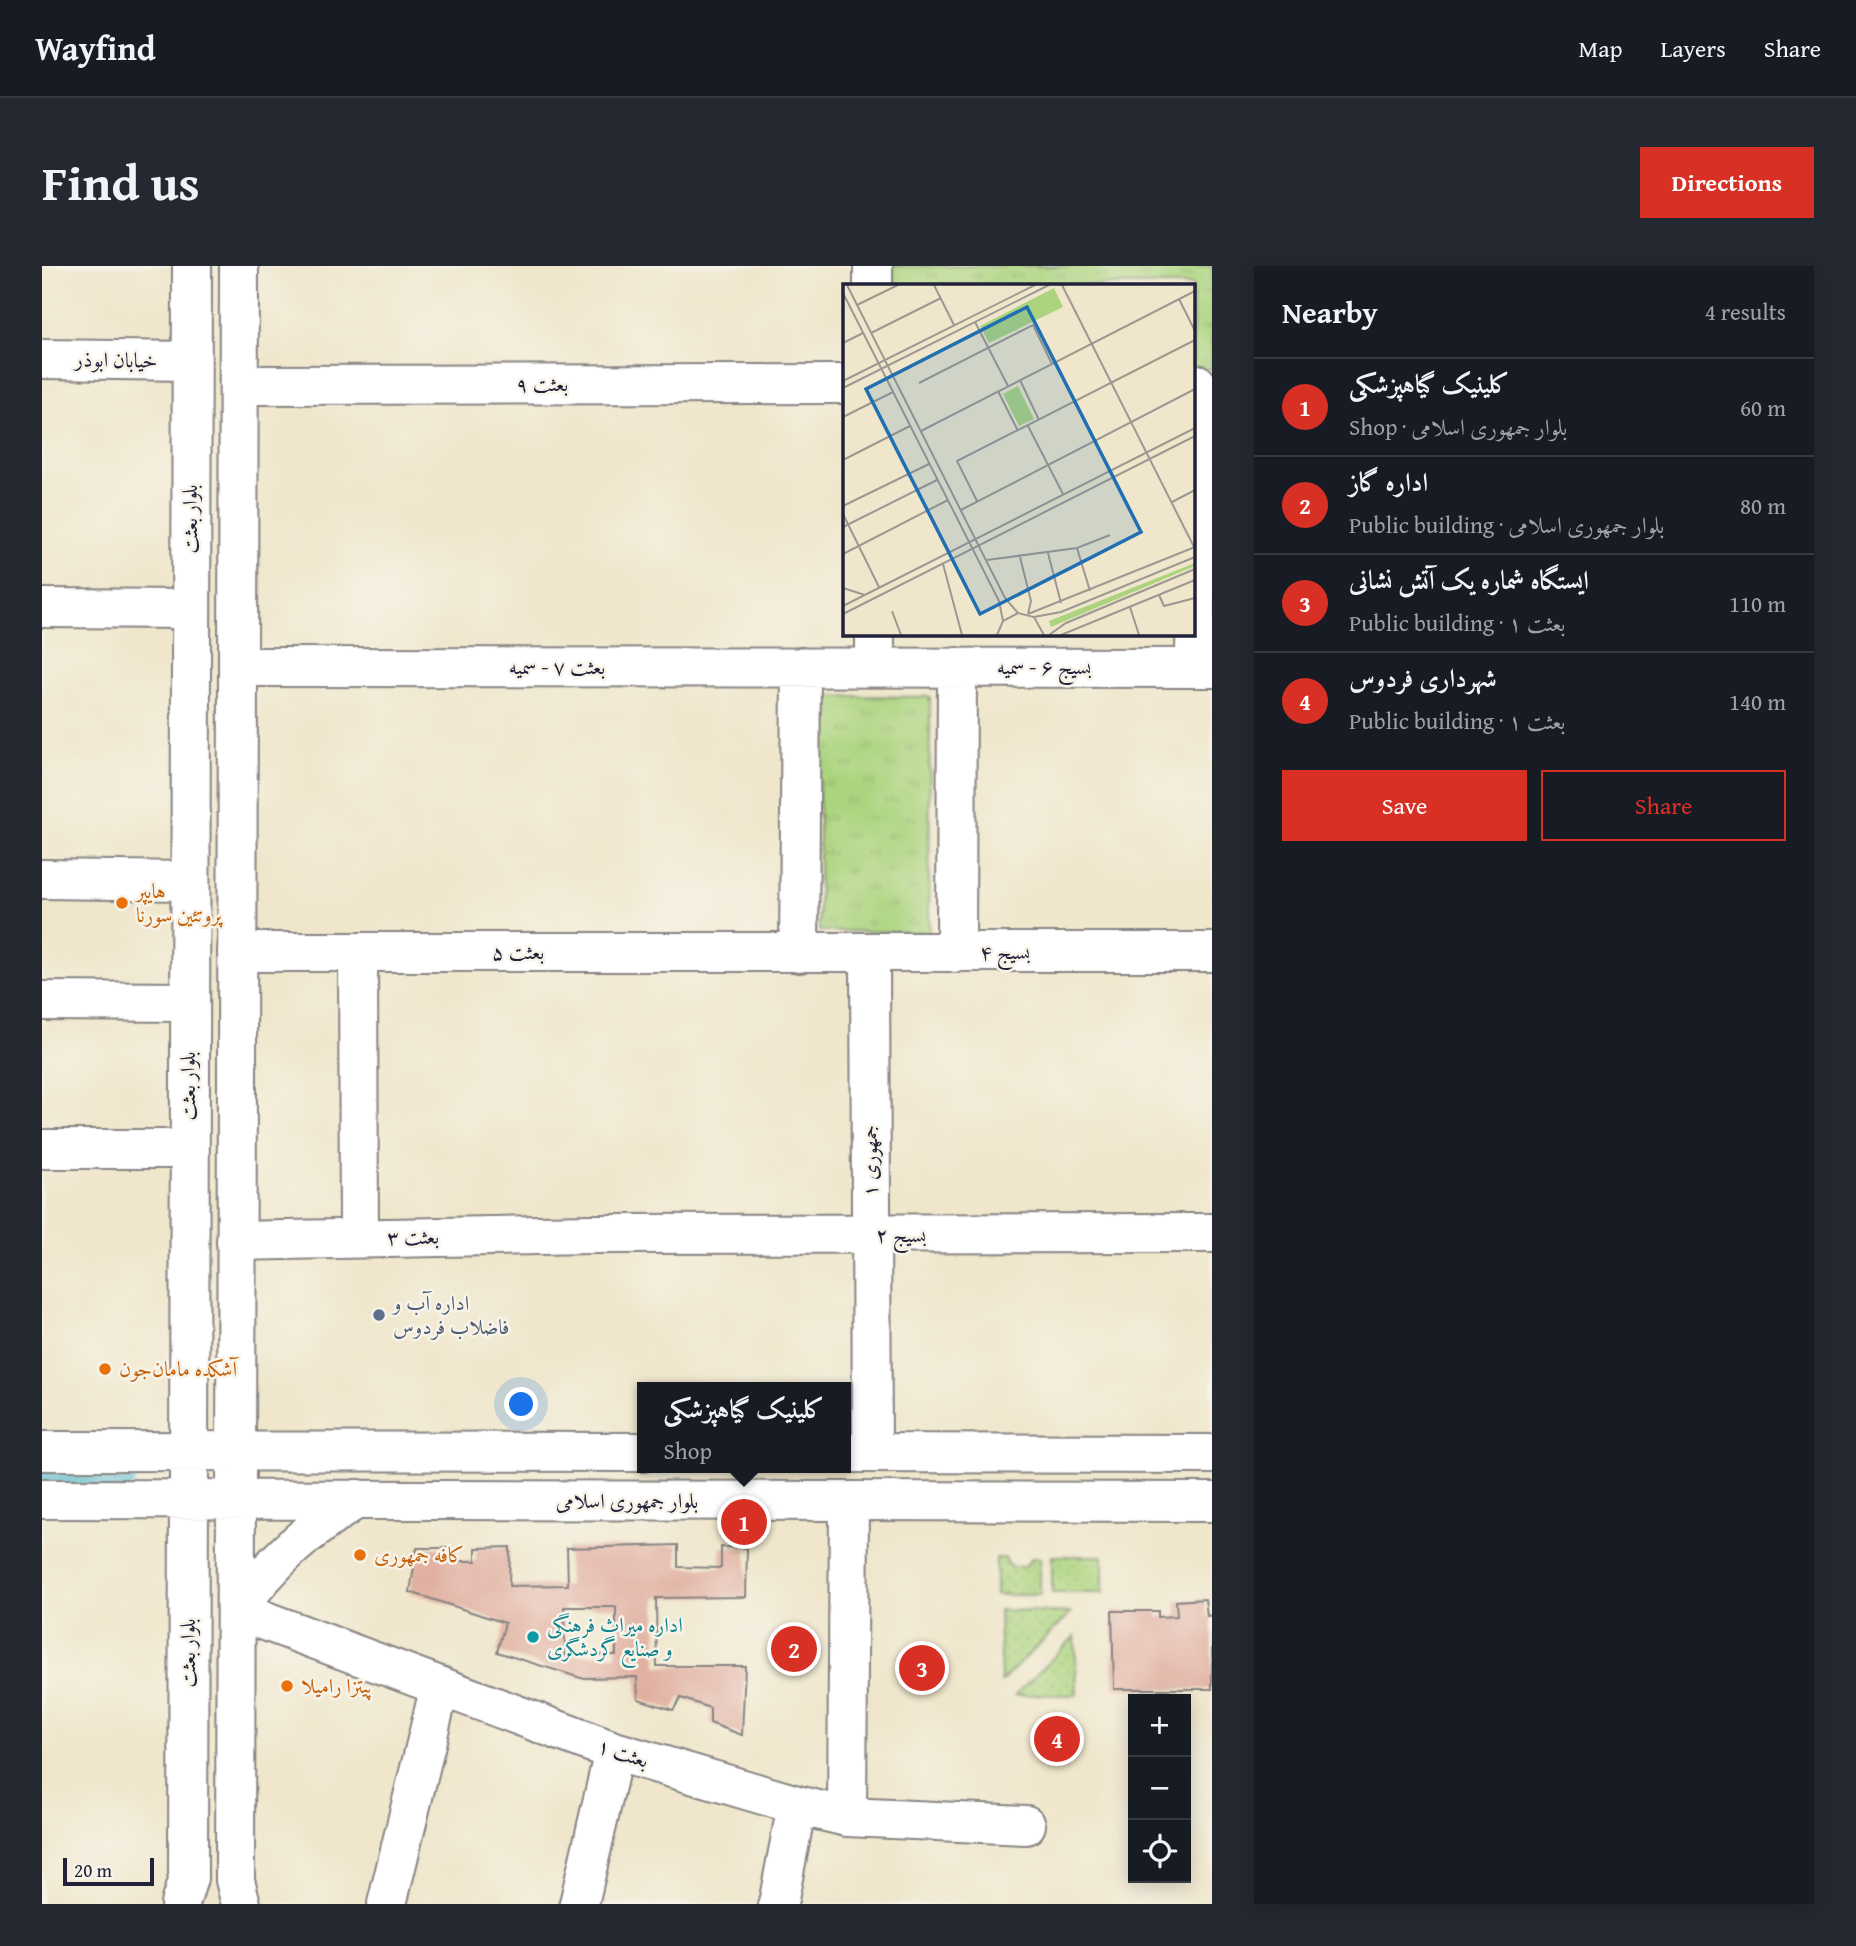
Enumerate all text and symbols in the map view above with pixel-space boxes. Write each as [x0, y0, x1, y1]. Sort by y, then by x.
text: Wayfind [35, 24, 156, 72]
text: Map [1579, 31, 1622, 66]
text: Layers [1660, 31, 1726, 66]
text: Share [1764, 31, 1821, 66]
text: Find us [42, 146, 200, 218]
button: Directions [1640, 147, 1814, 218]
inset map [843, 284, 1195, 635]
text: Nearby [1282, 290, 1378, 334]
text: 4 results [1705, 295, 1786, 328]
street label: خیابان ابوذر [72, 343, 158, 376]
text: کلینیک گیاهپزشکی [1349, 364, 1510, 403]
street label: بعثت ۹ [516, 368, 568, 399]
text: 1 [1299, 391, 1311, 424]
text: 60 m [1740, 391, 1786, 424]
text: Shop · بلوار جمهوری اسلامی [1349, 410, 1567, 443]
text: اداره گاز [1349, 462, 1428, 501]
street label: بلوار بعثت [174, 485, 205, 553]
text: 2 [1299, 489, 1311, 522]
text: 80 m [1740, 489, 1786, 522]
text: Public building · بلوار جمهوری اسلامی [1349, 508, 1664, 541]
text: ایستگاه شماره یک آتش نشانی [1349, 560, 1589, 599]
text: 3 [1299, 587, 1311, 620]
text: 110 m [1729, 587, 1786, 620]
text: Public building · بعثت ۱ [1349, 606, 1565, 639]
street label: بعثت ۷ - سمیه [509, 651, 605, 682]
street label: بسیج ۶ - سمیه [997, 651, 1092, 686]
text: شهرداری فردوس [1349, 658, 1497, 697]
text: 4 [1299, 685, 1311, 718]
text: 140 m [1729, 685, 1786, 718]
text: Public building · بعثت ۱ [1349, 704, 1565, 737]
button: Save [1282, 770, 1527, 841]
button: Share [1541, 770, 1786, 841]
place label: هایپر پروتئین سورنا [134, 875, 224, 930]
marker: هایپر پروتئین سورنا [114, 895, 130, 911]
street label: بعثت ۵ [492, 936, 544, 967]
street label: بسیج ۴ [980, 936, 1031, 971]
street label: بلوار بعثت [172, 1052, 203, 1120]
street label: جمهوری ۱ [854, 1125, 885, 1197]
street label: بسیج ۲ [876, 1219, 927, 1254]
street label: بعثت ۳ [387, 1221, 439, 1252]
place label: اداره آب و فاضلاب فردوس [391, 1287, 509, 1342]
marker: اداره آب و فاضلاب فردوس [371, 1307, 387, 1323]
place label: آشکده مامان‌جون [119, 1353, 239, 1384]
marker: آشکده مامان‌جون [97, 1361, 113, 1377]
popup [637, 1382, 851, 1473]
your location [504, 1387, 538, 1421]
text: کلینیک گیاهپزشکی [664, 1389, 824, 1428]
text: Shop [664, 1434, 712, 1467]
street label: بلوار جمهوری اسلامی [556, 1485, 698, 1516]
pin: 1 [721, 1496, 767, 1548]
place label: کافه جمهوری [374, 1539, 464, 1570]
marker: کافه جمهوری [352, 1547, 368, 1563]
place label: اداره میراث فرهنگی و صنایع گردشگری [547, 1609, 683, 1668]
street label: بلوار بعثت [172, 1619, 203, 1687]
pin: 2 [771, 1623, 817, 1675]
marker: اداره میراث فرهنگی و صنایع گردشگری [525, 1629, 541, 1645]
pin: 3 [899, 1642, 945, 1694]
place label: پیتزا رامیلا [301, 1670, 372, 1701]
marker: پیتزا رامیلا [279, 1678, 295, 1694]
map controls [1128, 1694, 1191, 1883]
button: + [1128, 1694, 1191, 1757]
pin: 4 [1034, 1713, 1080, 1765]
street label: بعثت ۱ [594, 1730, 653, 1775]
button: − [1128, 1757, 1191, 1820]
button: locate [1128, 1820, 1191, 1883]
scale bar [63, 1855, 154, 1887]
text: 20 m [74, 1856, 112, 1884]

